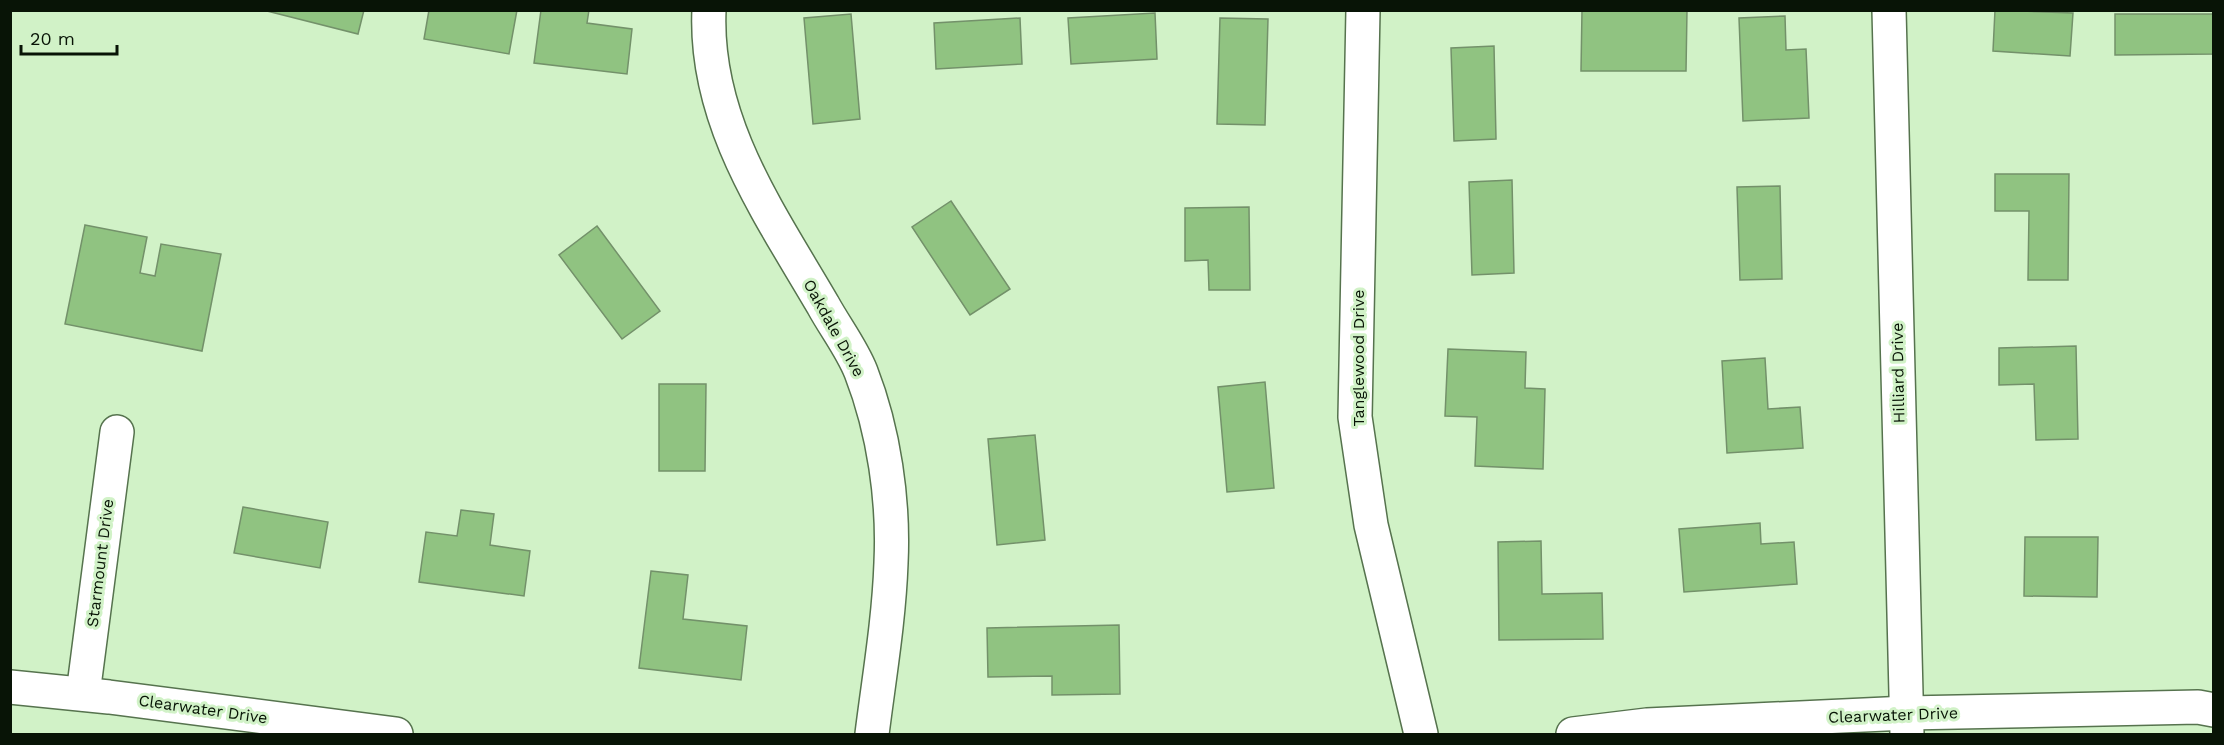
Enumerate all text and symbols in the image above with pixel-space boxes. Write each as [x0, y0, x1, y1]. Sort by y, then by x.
scale bar [21, 18, 117, 56]
text: 20 m [30, 28, 75, 49]
street label: Oakdale Drive [799, 276, 869, 380]
street label: Tanglewood Drive [1349, 289, 1368, 427]
street label: Hilliard Drive [1888, 323, 1908, 423]
street label: Starmount Drive [83, 498, 117, 628]
street label: Clearwater Drive [137, 691, 269, 727]
street label: Clearwater Drive [1828, 703, 1958, 727]

